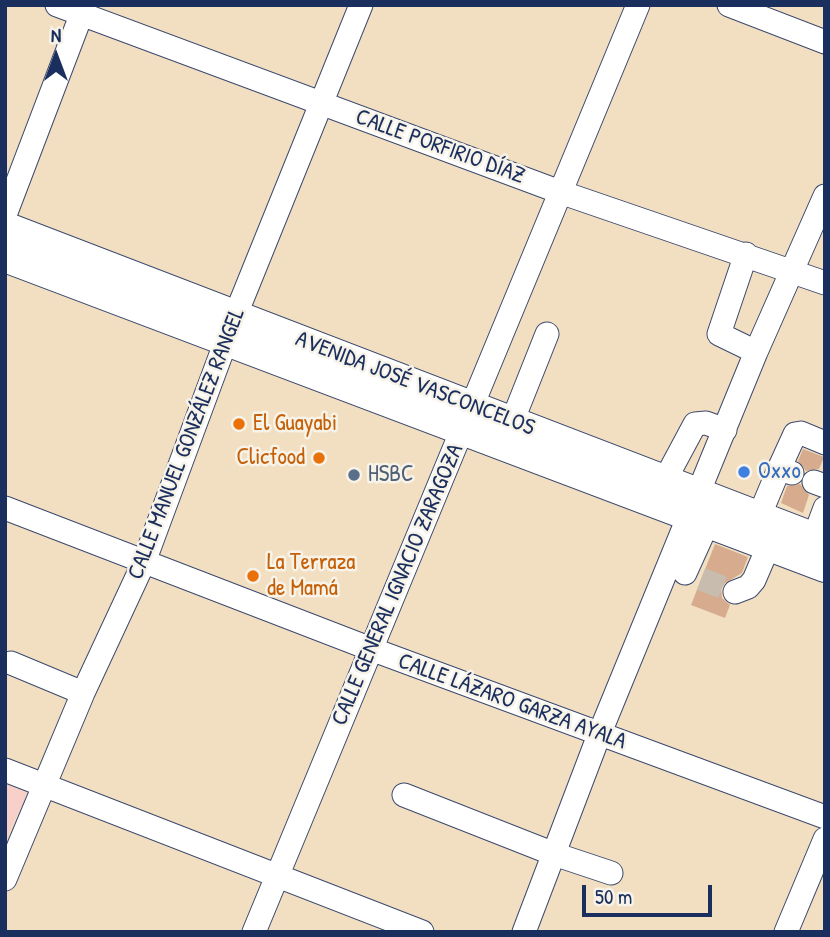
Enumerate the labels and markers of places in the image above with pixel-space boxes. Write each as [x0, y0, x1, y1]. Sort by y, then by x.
place label: El Guayabi [253, 410, 337, 438]
marker: El Guayabi [231, 416, 247, 432]
place label: Clicfood [236, 444, 305, 472]
marker: Clicfood [311, 450, 327, 466]
place label: Oxxo [758, 458, 801, 486]
place label: HSBC [368, 461, 414, 489]
marker: Oxxo [736, 464, 752, 480]
marker: HSBC [346, 467, 362, 483]
place label: La Terraza de Mamá [267, 549, 355, 603]
marker: La Terraza de Mamá [245, 568, 261, 584]

